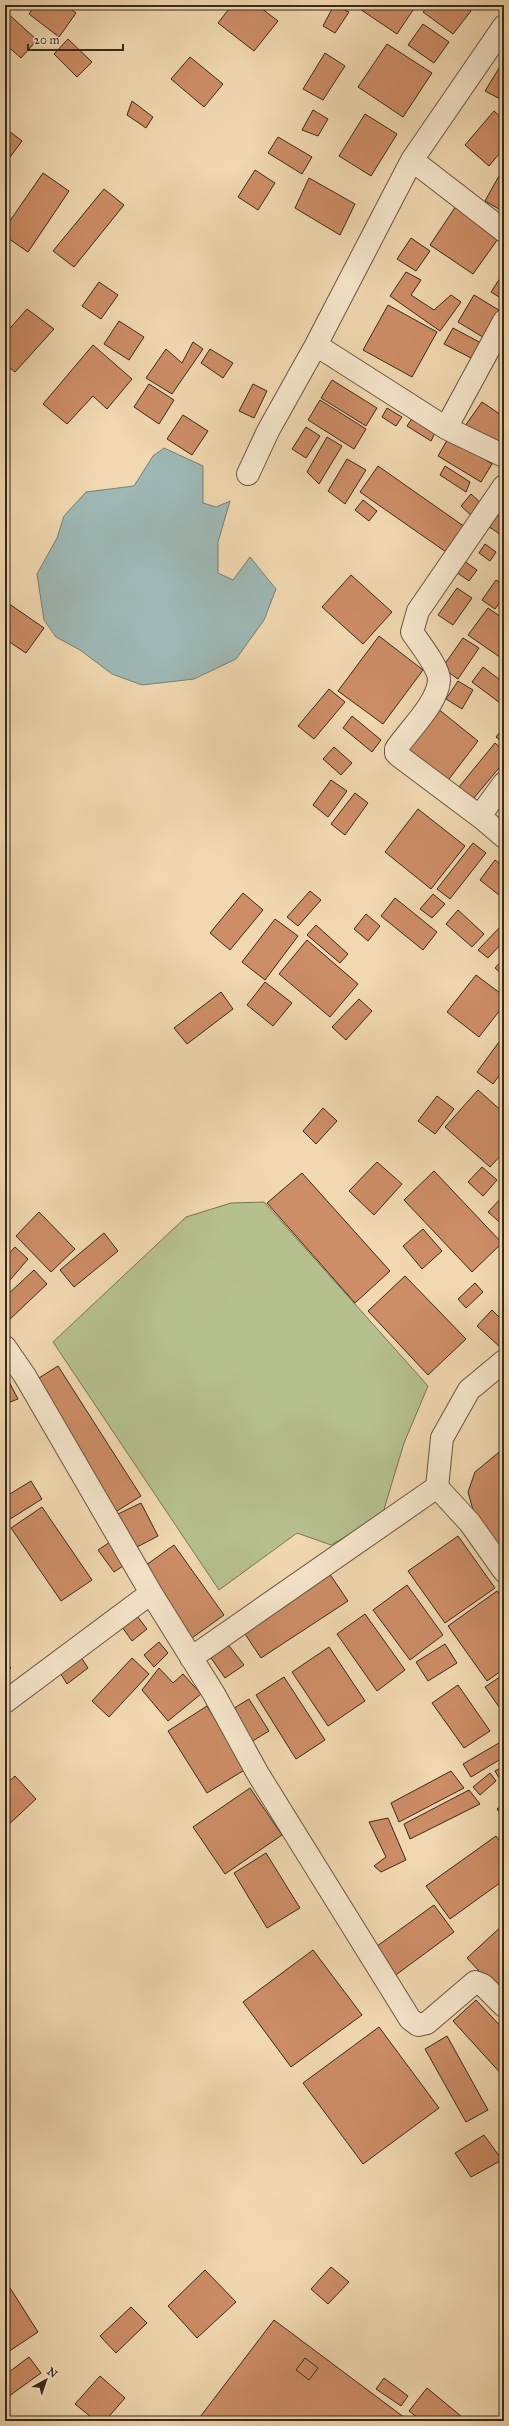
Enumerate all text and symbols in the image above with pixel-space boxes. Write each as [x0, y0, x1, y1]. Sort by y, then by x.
scale bar [28, 26, 123, 52]
text: 20 m [34, 33, 60, 47]
north arrow [26, 2360, 66, 2400]
text: N [44, 2365, 60, 2381]

